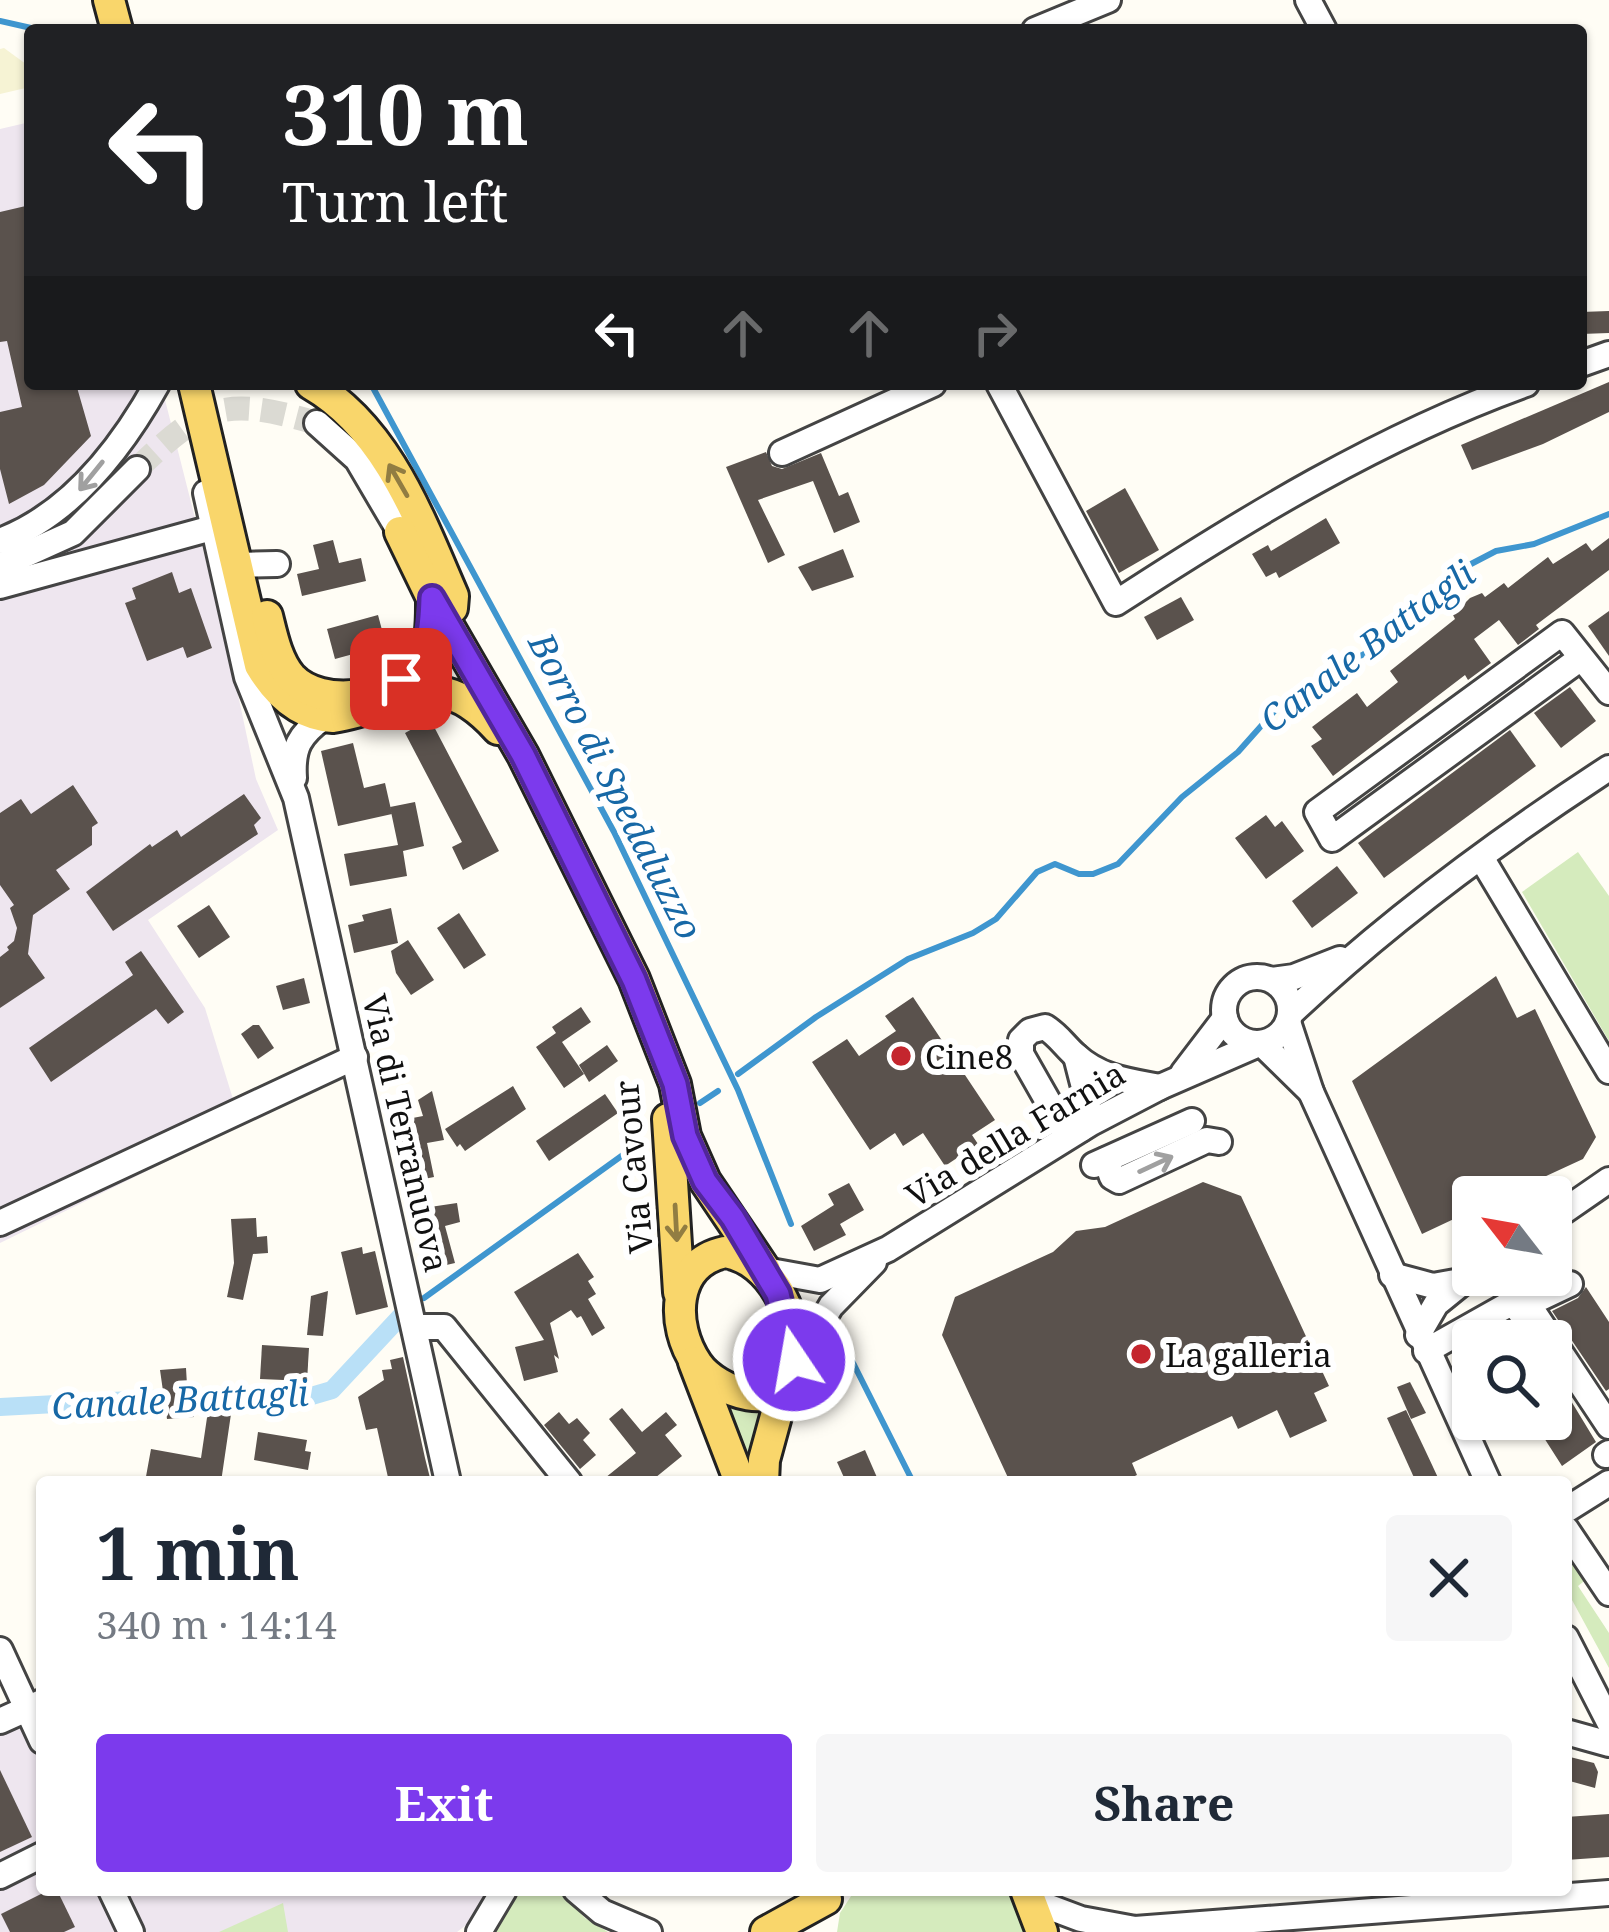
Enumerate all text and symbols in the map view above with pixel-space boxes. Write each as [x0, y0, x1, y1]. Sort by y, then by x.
text: 310 m [282, 55, 529, 170]
icon: left [84, 72, 240, 228]
text: Turn left [282, 164, 508, 238]
icon: left [584, 300, 650, 366]
icon: ahead [710, 300, 776, 366]
icon: ahead [836, 300, 902, 366]
icon: right [962, 300, 1028, 366]
one-way arrow [77, 460, 105, 491]
one-way arrow [386, 464, 410, 498]
water label: Canale Battagli [1249, 549, 1485, 743]
water label: Borro di Spedaluzzo [517, 623, 715, 948]
pin [350, 628, 452, 730]
icon: arrive [368, 646, 434, 712]
street label: Via di Terranuova [352, 990, 460, 1276]
place label: Cine8 [925, 1034, 1013, 1079]
marker: Cine8 [888, 1043, 914, 1069]
street label: Via della Farnia [897, 1051, 1133, 1217]
street label: Via Cavour [603, 1078, 663, 1255]
one-way arrow [1137, 1152, 1173, 1174]
north arrow [1452, 1176, 1572, 1296]
map controls [1452, 1176, 1572, 1440]
one-way arrow [665, 1203, 688, 1242]
position arrow [731, 1297, 857, 1423]
button: search [1452, 1320, 1572, 1440]
place label: La galleria [1165, 1332, 1332, 1377]
marker: La galleria [1128, 1341, 1154, 1367]
water label: Canale Battagli [50, 1368, 310, 1430]
text: 1 min [96, 1503, 300, 1601]
button: close [1386, 1515, 1512, 1641]
text: 340 m · 14:14 [96, 1597, 337, 1650]
button: Exit [96, 1734, 792, 1872]
button: Share [816, 1734, 1512, 1872]

